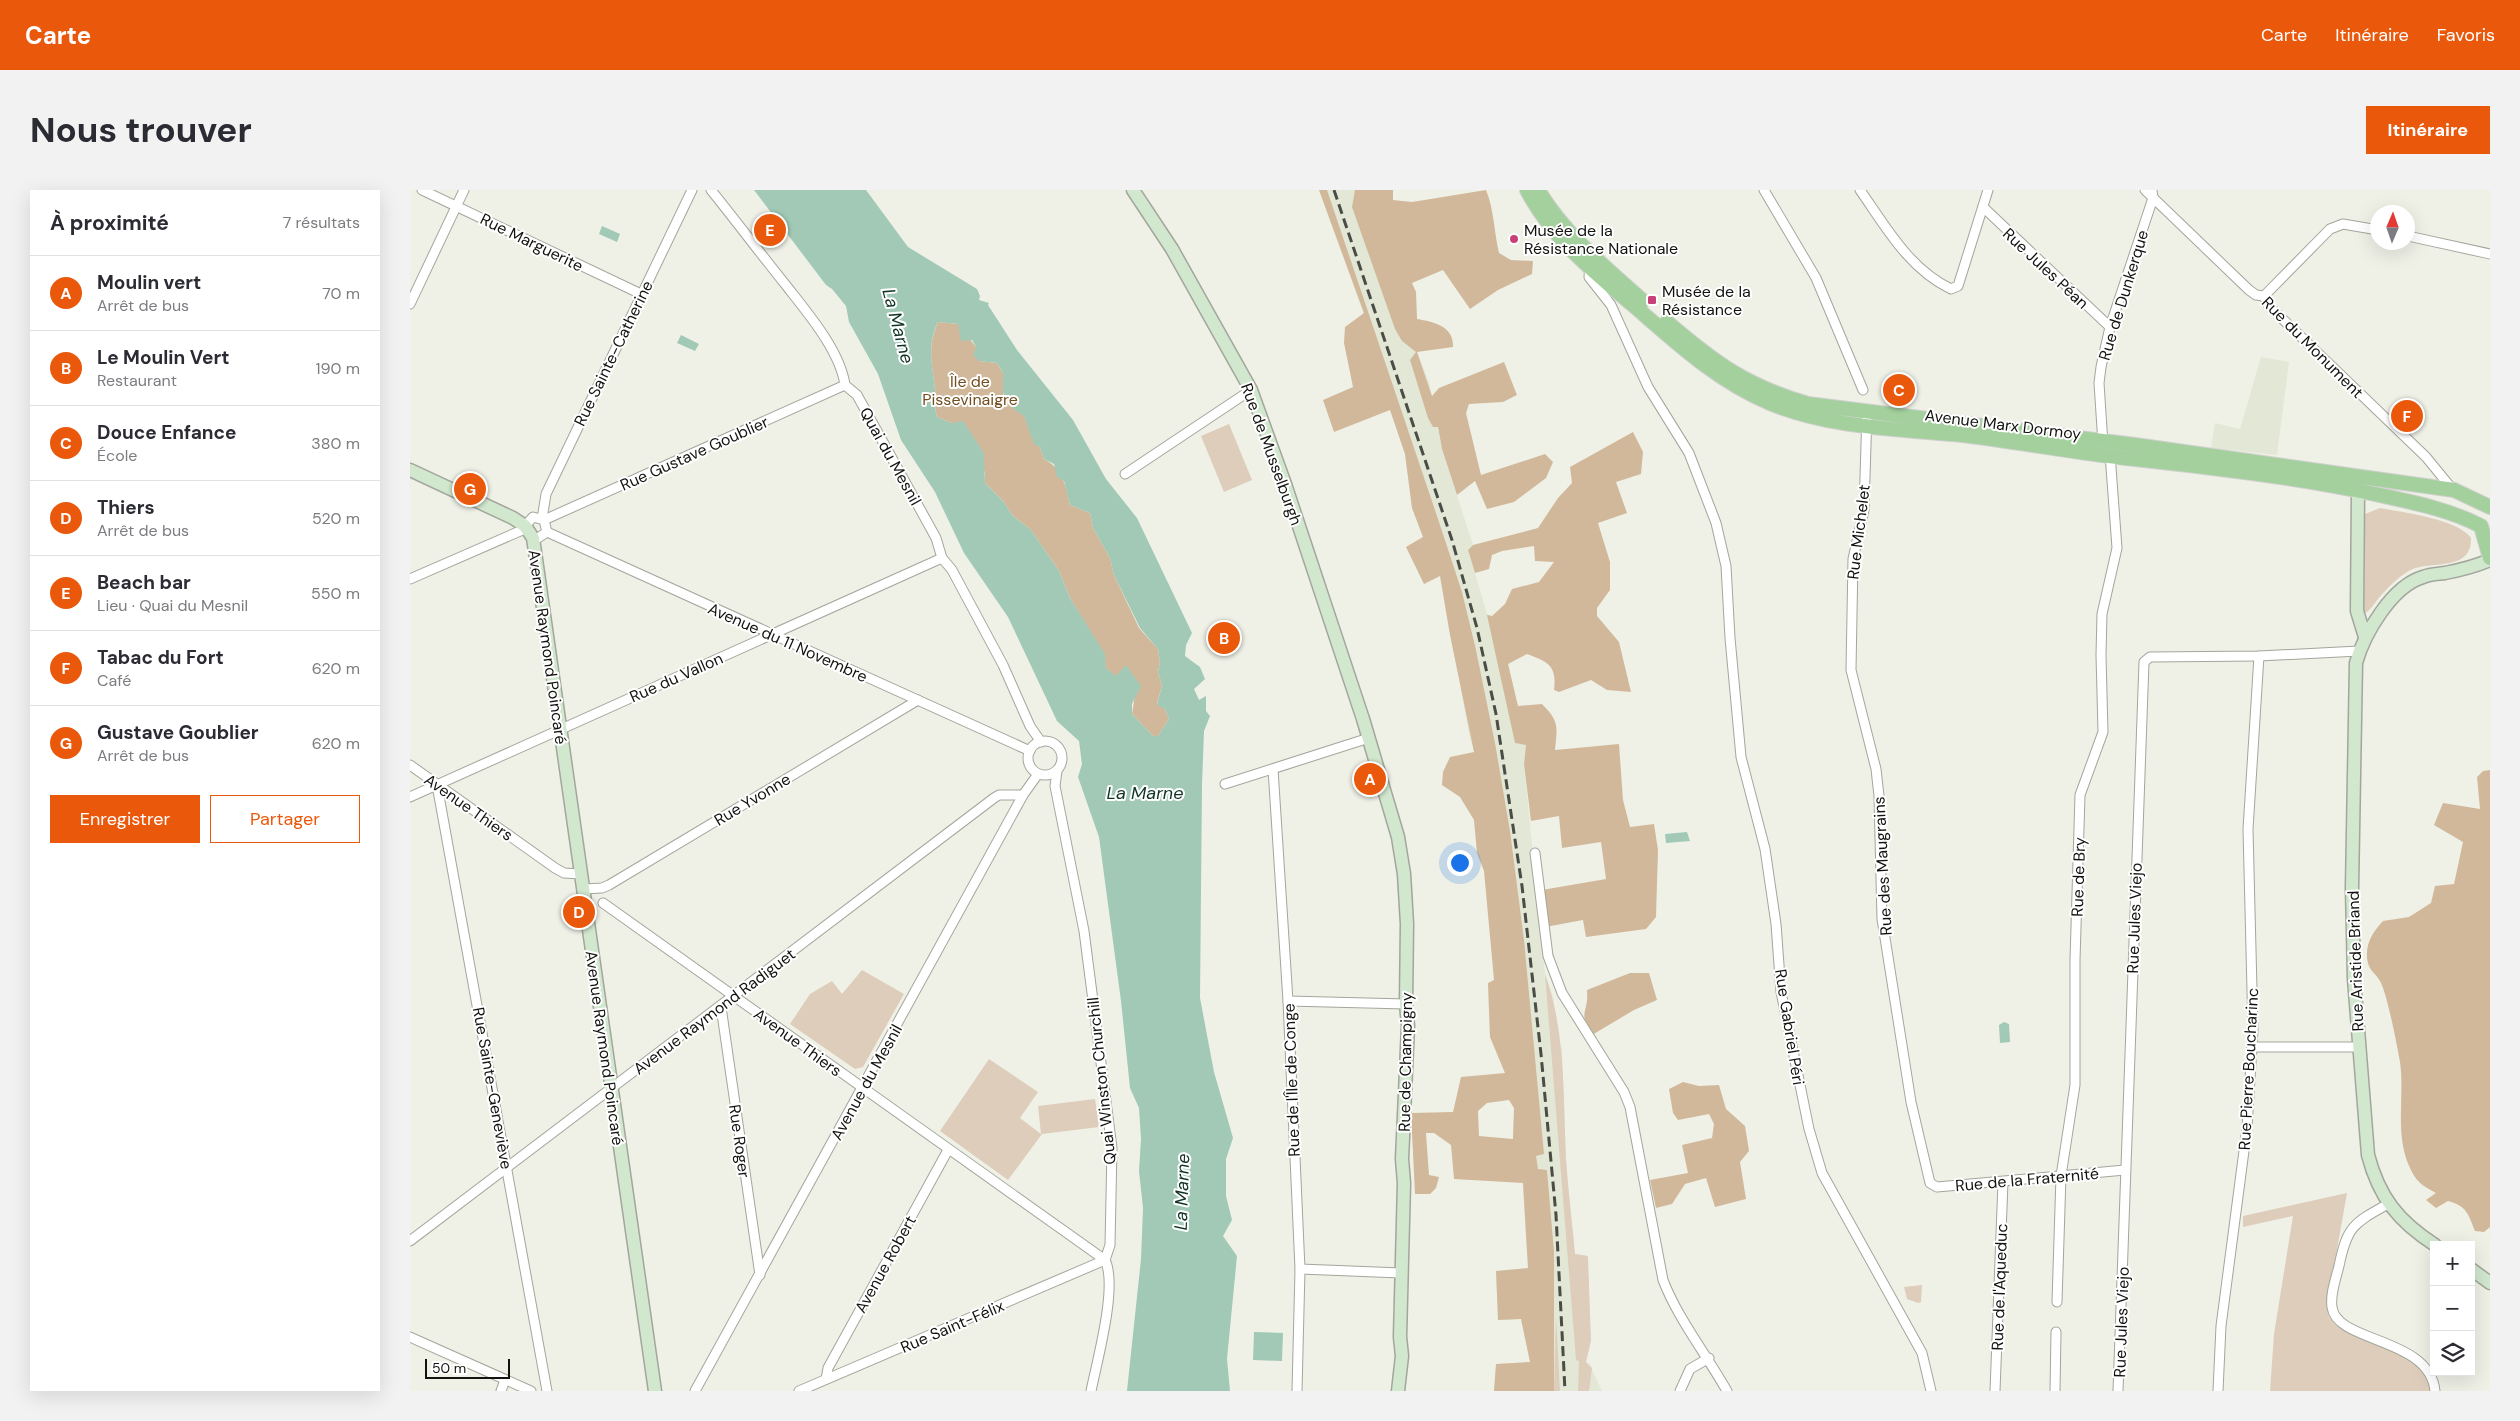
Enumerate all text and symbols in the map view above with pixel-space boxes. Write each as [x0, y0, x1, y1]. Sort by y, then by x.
text: Carte [25, 20, 91, 51]
text: Carte [2261, 23, 2307, 47]
text: Itinéraire [2335, 23, 2409, 47]
text: Favoris [2437, 23, 2495, 47]
button: Itinéraire [2366, 106, 2490, 154]
text: Nous trouver [30, 107, 252, 153]
north arrow [2370, 205, 2415, 250]
street label: Rue Marguerite [477, 208, 587, 276]
text: À proximité [50, 209, 169, 237]
pin: E [754, 211, 786, 249]
text: 7 résultats [283, 212, 360, 233]
place label: Musée de la Résistance Nationale [1524, 220, 1678, 259]
street label: Rue Jules Péan [1998, 223, 2093, 314]
street label: Rue de Dunkerque [2094, 227, 2153, 363]
marker: Musée de la Résistance Nationale [1508, 233, 1520, 245]
text: Moulin vert [97, 270, 201, 295]
street label: Rue Sainte-Catherine [569, 277, 658, 429]
place label: Musée de la Résistance [1662, 281, 1751, 320]
text: A [60, 283, 72, 304]
text: 70 m [322, 283, 360, 304]
water label: La Marne [876, 286, 920, 366]
street label: Rue du Monument [2257, 292, 2368, 403]
marker: Musée de la Résistance [1646, 294, 1658, 306]
text: Arrêt de bus [97, 295, 189, 316]
text: Le Moulin Vert [97, 345, 229, 370]
text: B [61, 358, 71, 379]
text: 190 m [316, 358, 360, 379]
text: Restaurant [97, 370, 177, 391]
park label: Île de Pissevinaigre [922, 371, 1018, 410]
pin: C [1883, 371, 1915, 409]
street label: Rue de Musselburgh [1236, 380, 1307, 528]
pin: F [2391, 397, 2423, 435]
street label: Quai du Mesnil [855, 403, 926, 509]
street label: Avenue Marx Dormoy [1924, 404, 2082, 445]
street label: Rue Gustave Goublier [617, 411, 772, 496]
text: Douce Enfance [97, 420, 236, 445]
text: C [60, 433, 72, 454]
text: 380 m [311, 433, 360, 454]
text: École [97, 445, 137, 466]
pin: G [454, 470, 486, 508]
street label: Rue Michelet [1842, 483, 1875, 581]
text: Thiers [97, 495, 155, 520]
text: D [60, 508, 72, 529]
text: 520 m [312, 508, 360, 529]
text: Arrêt de bus [97, 520, 189, 541]
street label: Avenue Raymond Poincaré [523, 548, 572, 746]
text: Beach bar [97, 570, 191, 595]
text: E [61, 583, 71, 604]
text: 550 m [311, 583, 360, 604]
text: Lieu · Quai du Mesnil [97, 595, 248, 616]
street label: Avenue du 11 Novembre [705, 598, 871, 687]
pin: B [1208, 619, 1240, 657]
text: Tabac du Fort [97, 645, 224, 670]
street label: Rue du Vallon [626, 648, 726, 707]
text: F [62, 658, 70, 679]
text: 620 m [312, 658, 360, 679]
text: Café [97, 670, 131, 691]
text: Gustave Goublier [97, 720, 259, 745]
text: G [60, 733, 72, 754]
text: 620 m [312, 733, 360, 754]
text: Arrêt de bus [97, 745, 189, 766]
pin: A [1354, 760, 1386, 798]
street label: Rue Yvonne [710, 768, 794, 830]
street label: Avenue Thiers [420, 769, 517, 846]
water label: La Marne [1107, 781, 1183, 805]
button: Enregistrer [50, 795, 200, 843]
button: Partager [210, 795, 360, 843]
street label: Rue des Maugrains [1868, 796, 1897, 936]
street label: Rue de Bry [2067, 837, 2090, 917]
your location [1447, 850, 1473, 876]
street label: Rue Jules Viejo [2122, 862, 2147, 974]
street label: Rue Aristide Briand [2343, 890, 2368, 1032]
pin: D [563, 893, 595, 931]
street label: Avenue Raymond Radiguet [629, 944, 799, 1079]
street label: Avenue Raymond Poincaré [580, 949, 629, 1147]
street label: Rue Gabriel Péri [1770, 968, 1809, 1087]
street label: Rue Pierre Boucharinc [2234, 987, 2263, 1151]
street label: Rue de Champigny [1394, 992, 1417, 1132]
street label: Quai Winston Churchill [1082, 996, 1121, 1166]
street label: Avenue Thiers [750, 1003, 846, 1081]
street label: Rue de l'Île de Conge [1278, 1003, 1305, 1157]
street label: Rue Sainte-Geneviève [468, 1005, 517, 1171]
street label: Avenue du Mesnil [826, 1021, 907, 1144]
street label: Rue Roger [724, 1103, 755, 1179]
water label: La Marne [1169, 1153, 1195, 1231]
street label: Rue de la Fraternité [1954, 1163, 2100, 1196]
street label: Avenue Robert [850, 1212, 921, 1317]
street label: Rue de l'Aqueduc [1987, 1223, 2012, 1351]
map controls [2430, 1241, 2475, 1376]
button: + [2430, 1241, 2475, 1286]
street label: Rue Jules Viejo [2109, 1266, 2134, 1378]
button: − [2430, 1286, 2475, 1331]
street label: Rue Saint-Félix [897, 1295, 1007, 1358]
button: layers [2430, 1331, 2475, 1376]
scale bar [425, 1356, 510, 1379]
text: 50 m [432, 1359, 466, 1377]

